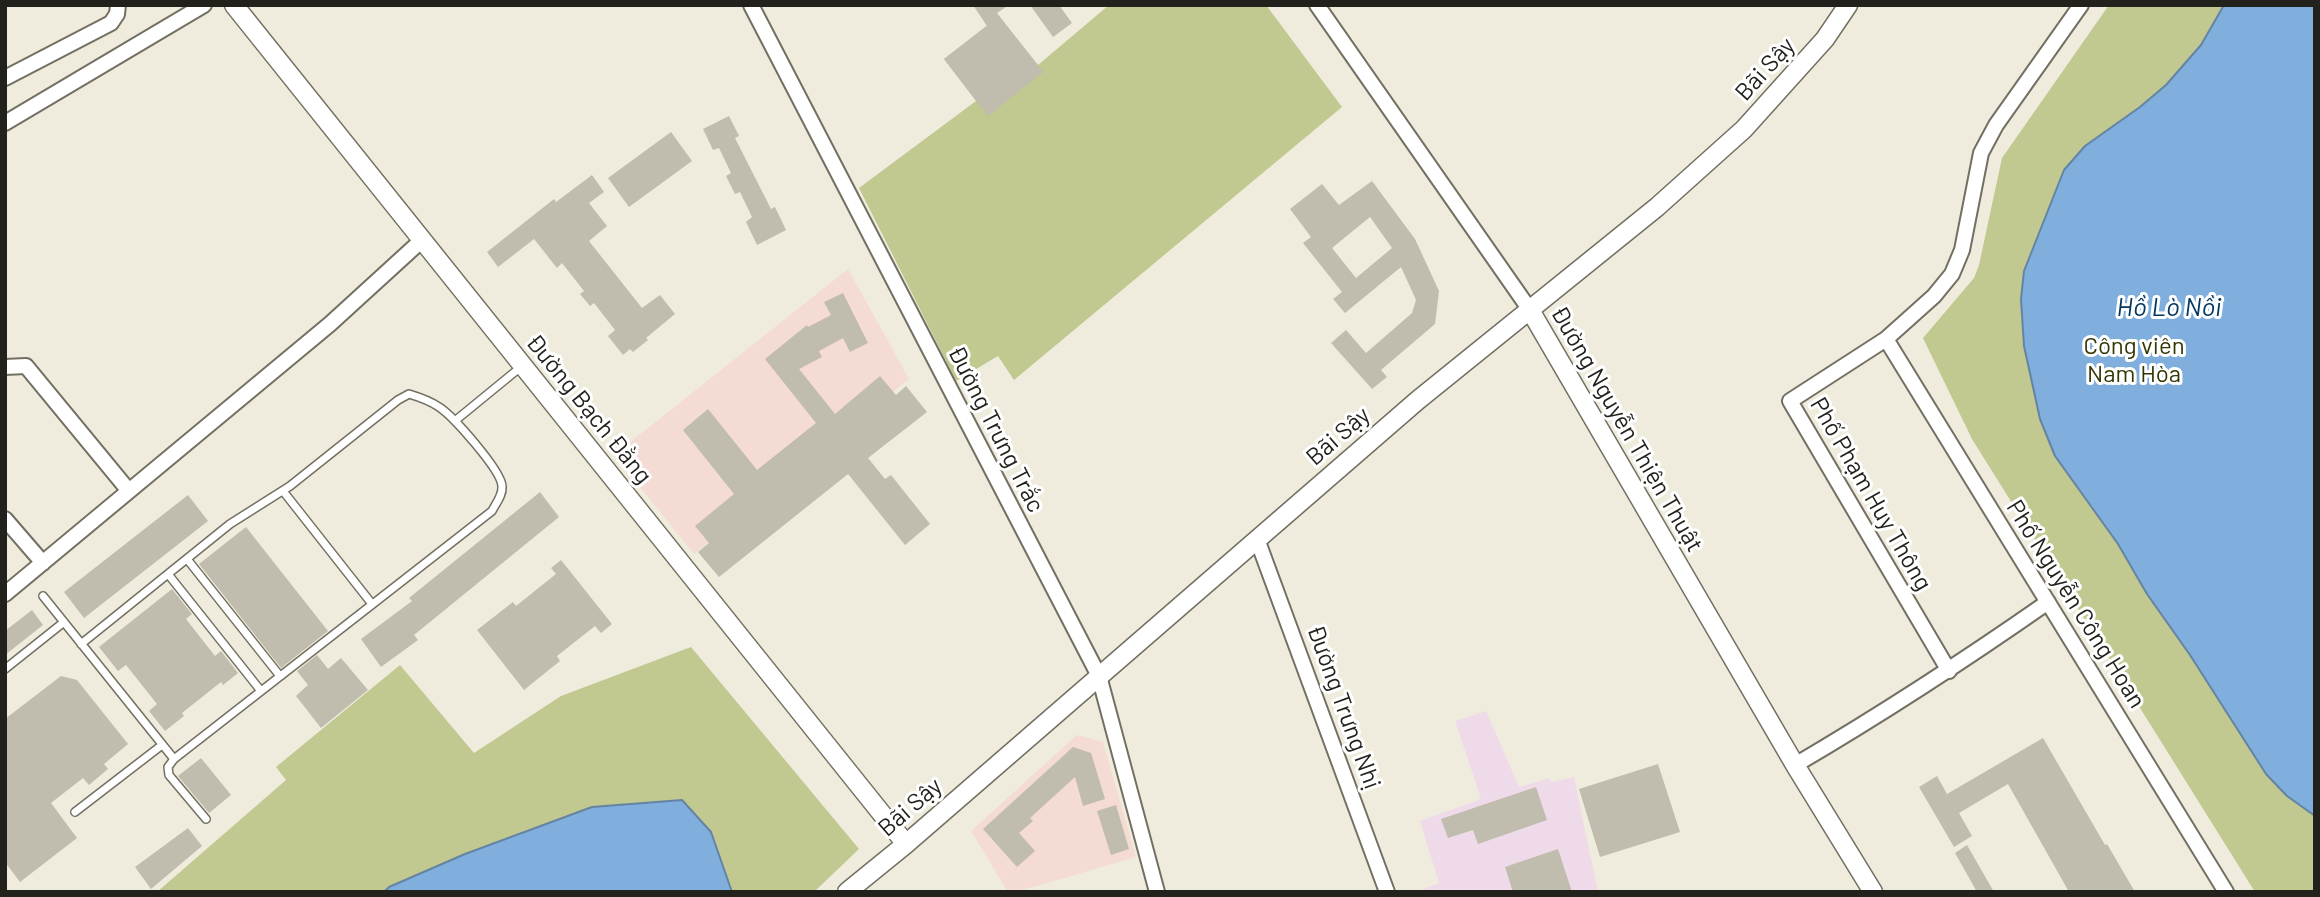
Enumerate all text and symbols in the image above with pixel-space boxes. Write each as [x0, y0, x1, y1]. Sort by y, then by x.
street label: Bãi Sậy [1729, 31, 1801, 107]
water label: Hồ Lò Nồi [2117, 291, 2221, 323]
street label: Đường Nguyễn Thiện Thuật [1545, 301, 1709, 557]
street label: Đường Bạch Đằng [520, 328, 658, 490]
park label: Công viên Nam Hòa [2083, 332, 2185, 388]
street label: Đường Trưng Trắc [942, 341, 1050, 517]
street label: Phố Phạm Huy Thông [1804, 392, 1938, 596]
street label: Bãi Sậy [1300, 400, 1376, 472]
street label: Phố Nguyễn Công Hoan [2000, 495, 2152, 713]
street label: Đường Trưng Nhị [1301, 621, 1387, 793]
street label: Bãi Sậy [872, 771, 948, 843]

